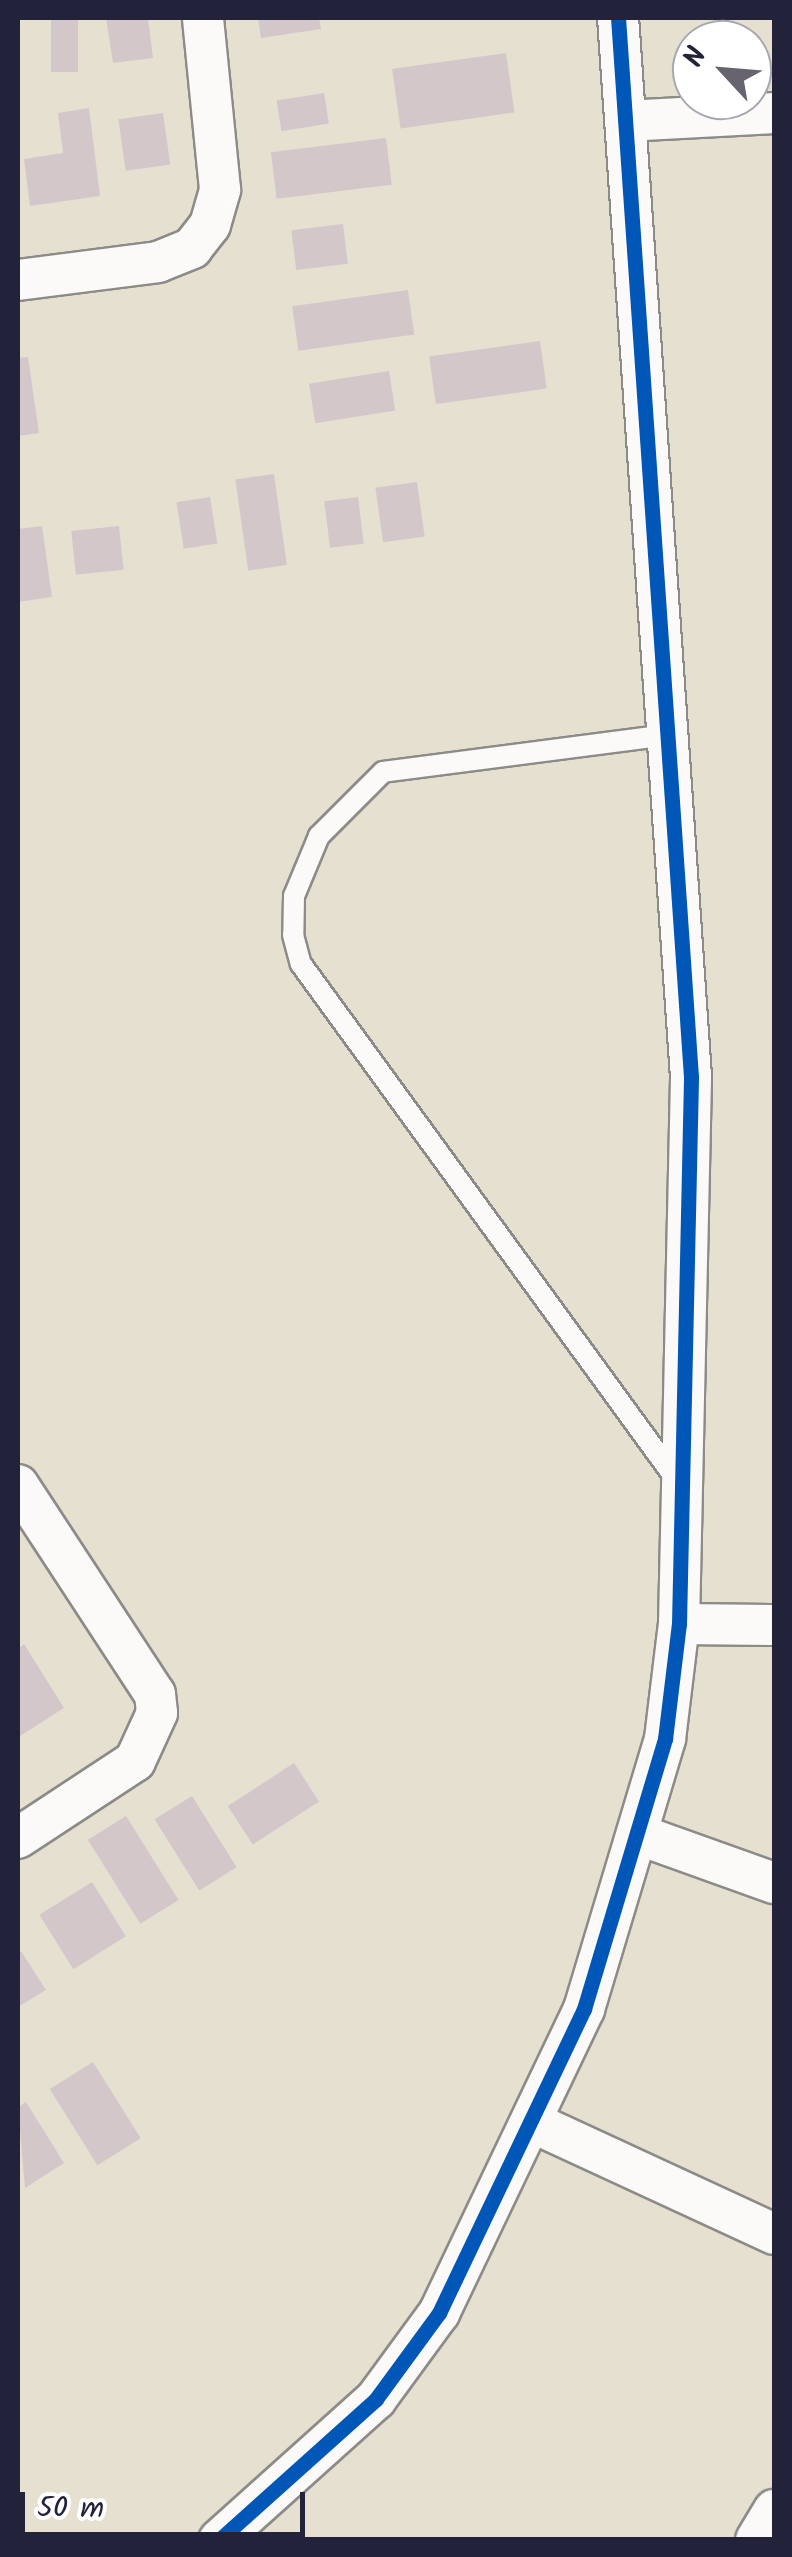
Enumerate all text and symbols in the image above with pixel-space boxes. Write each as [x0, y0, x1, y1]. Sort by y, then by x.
north arrow [672, 20, 772, 120]
text: N [672, 40, 720, 75]
scale bar [25, 2472, 310, 2534]
text: 50 m [37, 2485, 104, 2533]

